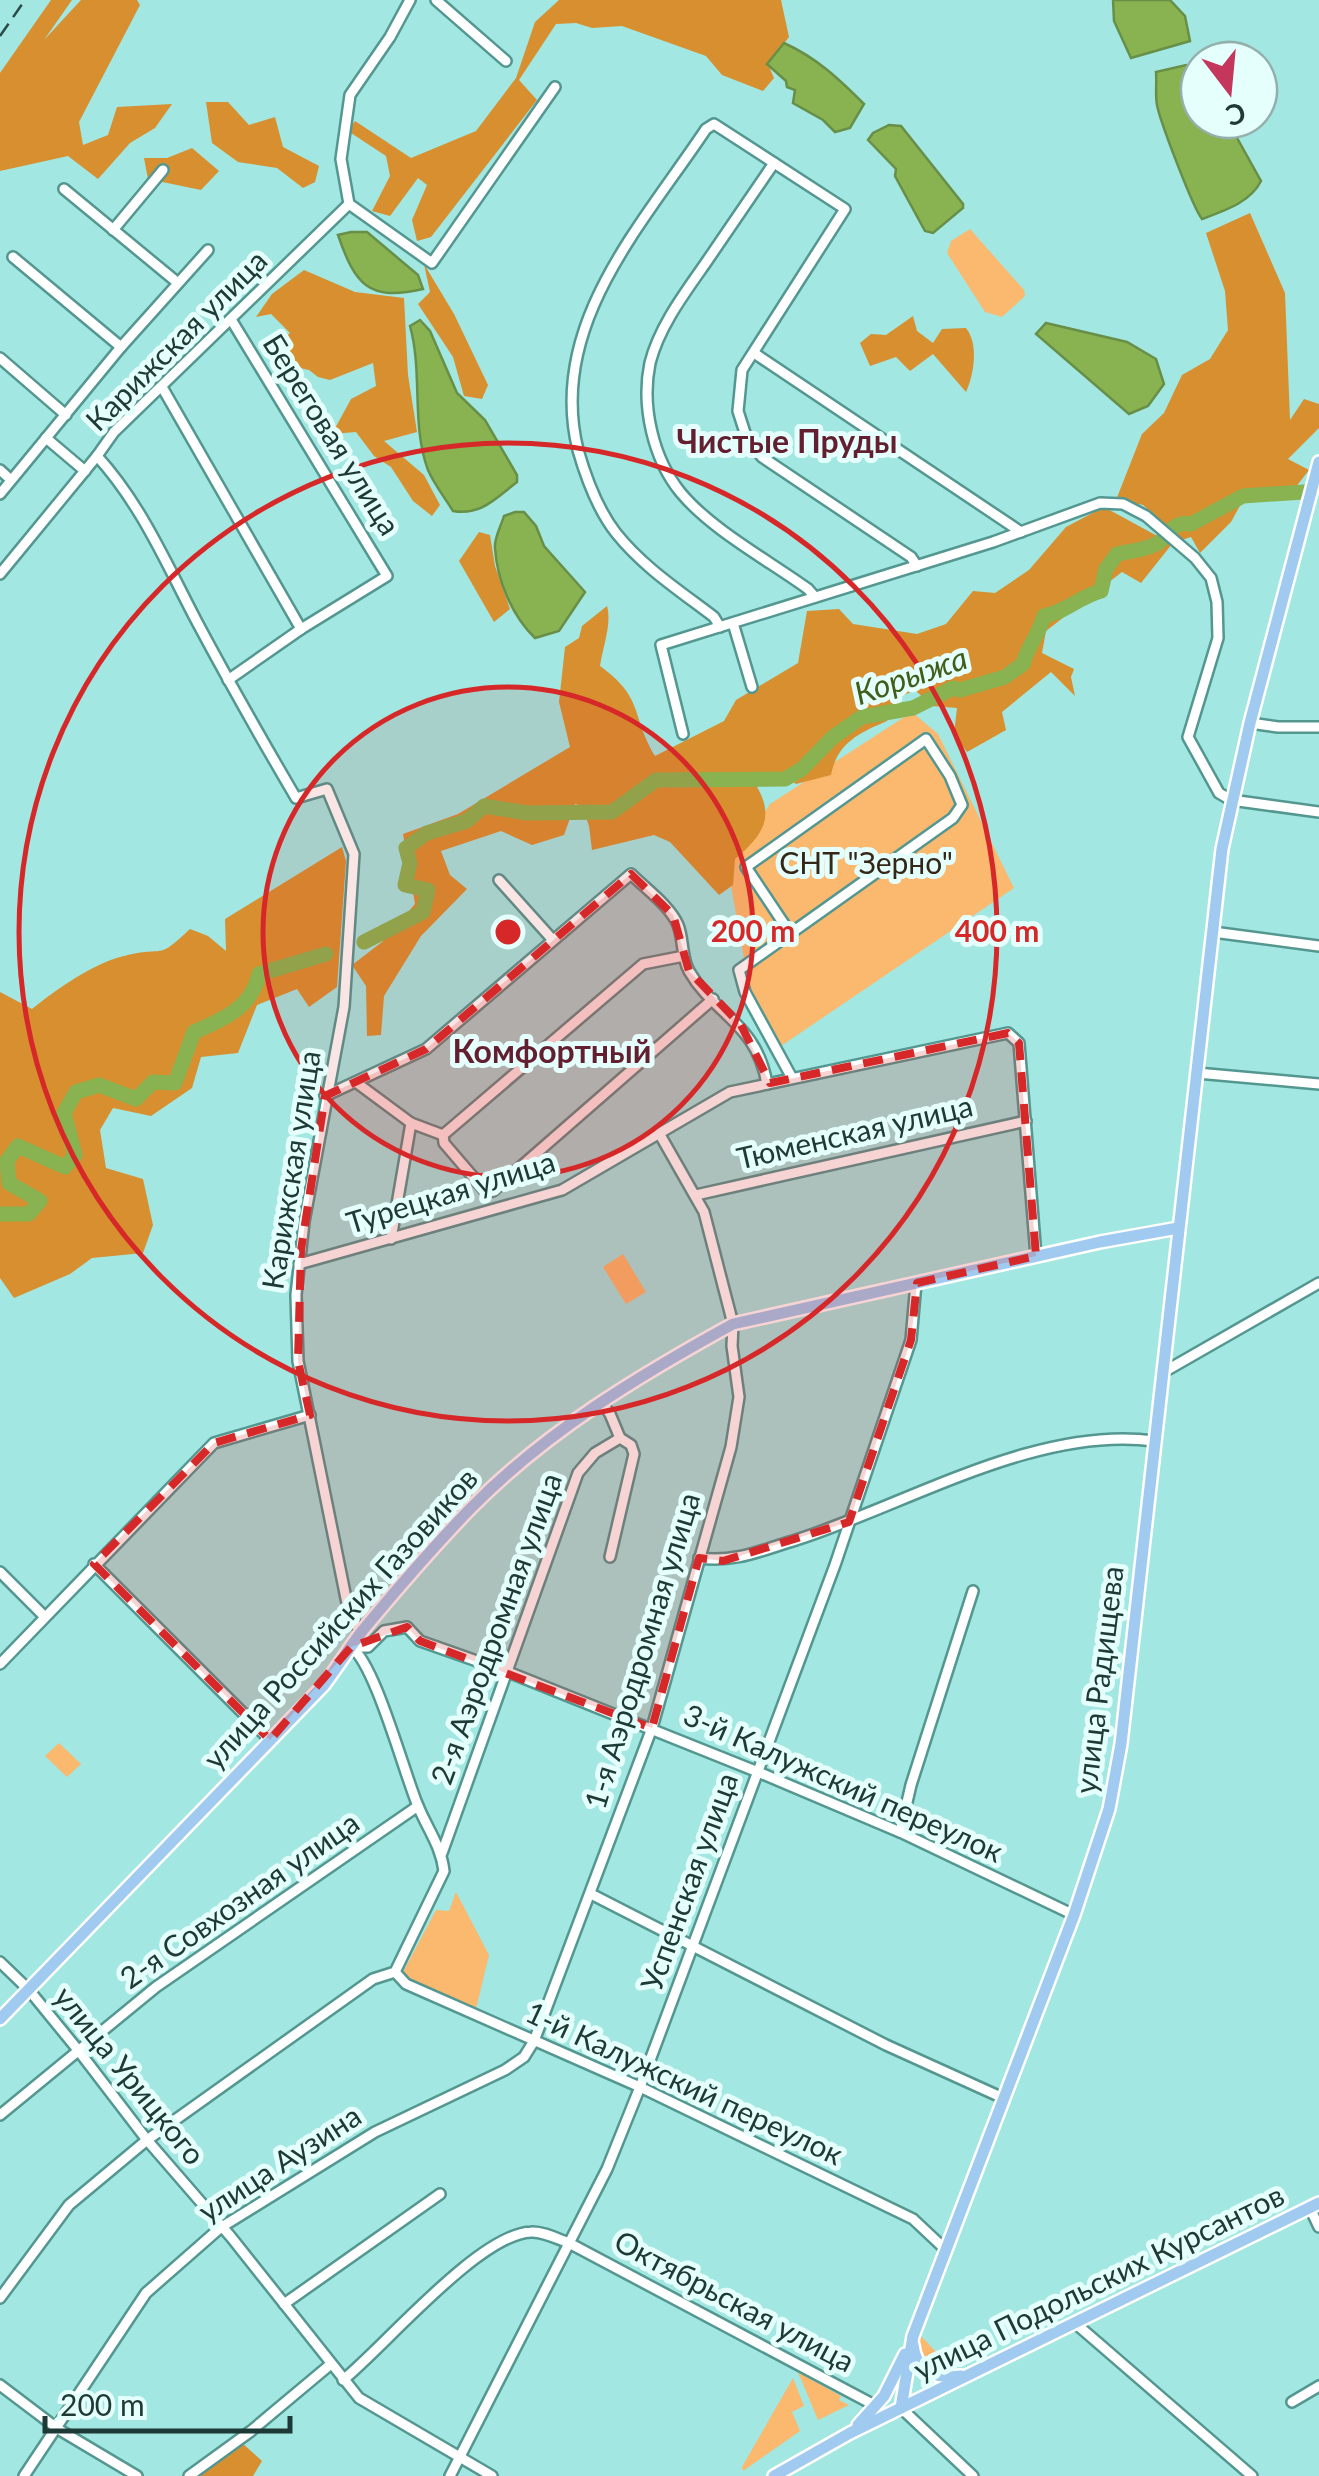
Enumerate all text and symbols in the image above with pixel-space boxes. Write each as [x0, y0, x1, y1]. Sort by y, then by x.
north arrow [1179, 40, 1279, 140]
text: С [1222, 96, 1250, 134]
street label: Карижская улица [78, 242, 274, 438]
street label: Береговая улица [257, 327, 409, 541]
district label: Чистые Пруды [676, 421, 898, 460]
water label: Корыжа [849, 637, 972, 712]
park label: СНТ "Зерно" [779, 844, 953, 880]
text: 200 m [711, 912, 795, 948]
text: 400 m [955, 912, 1039, 948]
centre of rings [490, 914, 526, 950]
district label: Комфортный [453, 1031, 651, 1070]
street label: Карижская улица [253, 1048, 327, 1292]
street label: Тюменская улица [733, 1086, 976, 1176]
street label: Турецкая улица [342, 1142, 559, 1240]
street label: улица Российских Газовиков [195, 1460, 484, 1776]
street label: 2-я Аэродромная улица [422, 1468, 568, 1789]
street label: 1-я Аэродромная улица [576, 1488, 706, 1813]
street label: улица Радищева [1066, 1564, 1130, 1796]
street label: 3-й Калужский переулок [679, 1695, 1009, 1869]
street label: Успенская улица [632, 1767, 744, 1995]
street label: 2-я Совхозная улица [113, 1803, 365, 1995]
street label: улица Урицкого [48, 1978, 214, 2171]
street label: 1-й Калужский переулок [521, 1993, 849, 2172]
street label: улица Аузина [191, 2096, 367, 2228]
street label: улица Подольских Курсантов [907, 2176, 1289, 2387]
street label: Октябрьская улица [609, 2222, 861, 2379]
scale bar [45, 2371, 290, 2433]
text: 200 m [60, 2386, 145, 2422]

